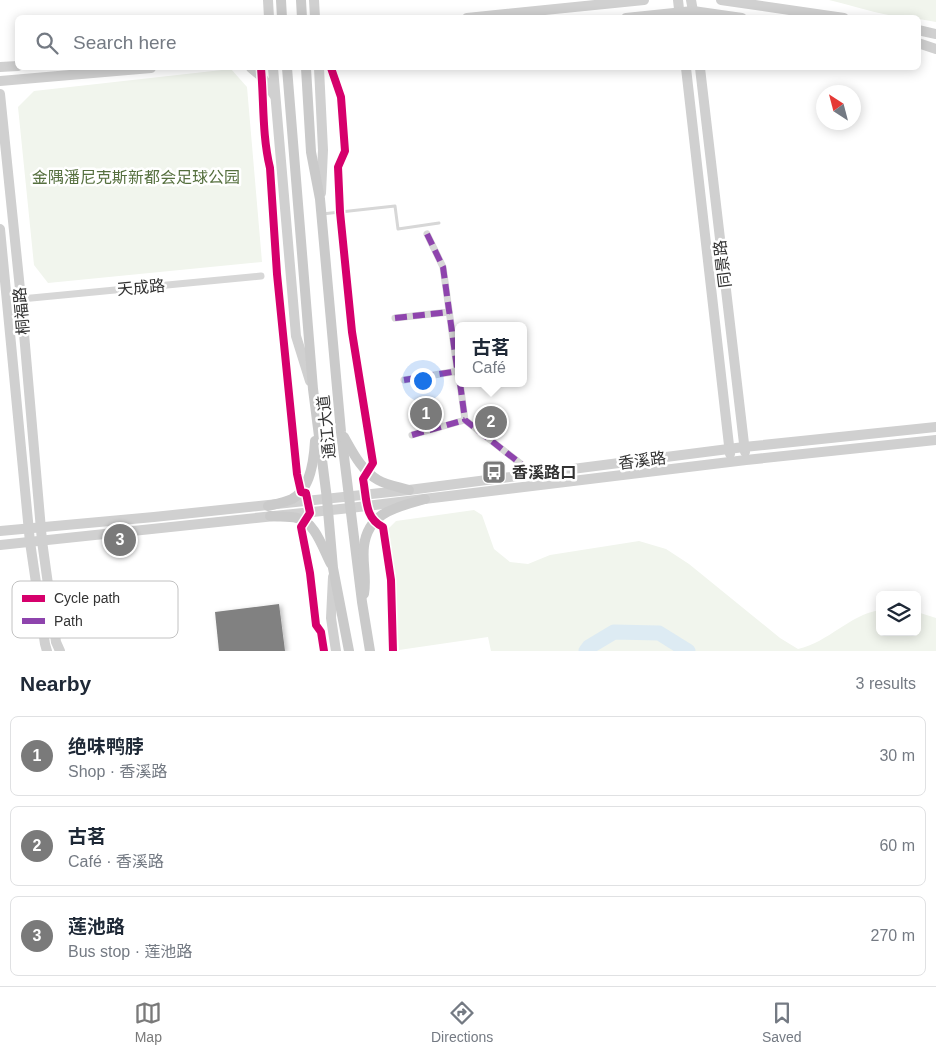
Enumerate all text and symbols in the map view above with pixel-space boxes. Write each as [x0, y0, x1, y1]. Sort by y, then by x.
search box [15, 15, 921, 70]
icon: search [33, 29, 61, 57]
text: Search here [73, 32, 177, 53]
north arrow [816, 85, 861, 130]
park label: 金隅潘尼克斯新都会足球公园 [32, 168, 240, 186]
street label: 同景路 [711, 239, 734, 289]
street label: 天成路 [116, 277, 166, 298]
street label: 桐福路 [11, 286, 32, 336]
popup [455, 322, 527, 387]
text: 古茗 [472, 337, 510, 358]
text: Café [472, 359, 506, 376]
your location [410, 368, 436, 394]
street label: 通江大道 [315, 394, 338, 460]
pin: 1 [410, 395, 442, 433]
pin: 2 [475, 403, 507, 441]
street label: 香溪路 [617, 449, 667, 472]
bus stop icon: 香溪路口 [481, 459, 507, 485]
place label: 香溪路口 [512, 464, 576, 481]
pin: 3 [104, 521, 136, 559]
legend [12, 581, 178, 638]
text: Cycle path [54, 590, 120, 606]
map controls [876, 591, 921, 636]
button: layers [876, 591, 921, 636]
text: Path [54, 613, 83, 629]
text: Nearby [20, 672, 91, 695]
text: 3 results [856, 675, 916, 692]
text: 绝味鸭脖 [68, 736, 144, 757]
text: 1 [33, 747, 41, 764]
text: 30 m [879, 747, 915, 764]
text: Shop · 香溪路 [68, 763, 168, 780]
text: 古茗 [68, 826, 106, 847]
text: 2 [33, 837, 41, 854]
text: 60 m [879, 837, 915, 854]
text: Café · 香溪路 [68, 853, 164, 870]
text: 莲池路 [68, 916, 125, 937]
text: 3 [33, 927, 41, 944]
text: 270 m [871, 927, 915, 944]
text: Bus stop · 莲池路 [68, 943, 192, 960]
tab: Map [134, 999, 162, 1045]
tab: Directions [431, 999, 493, 1045]
tab: Saved [762, 999, 802, 1045]

